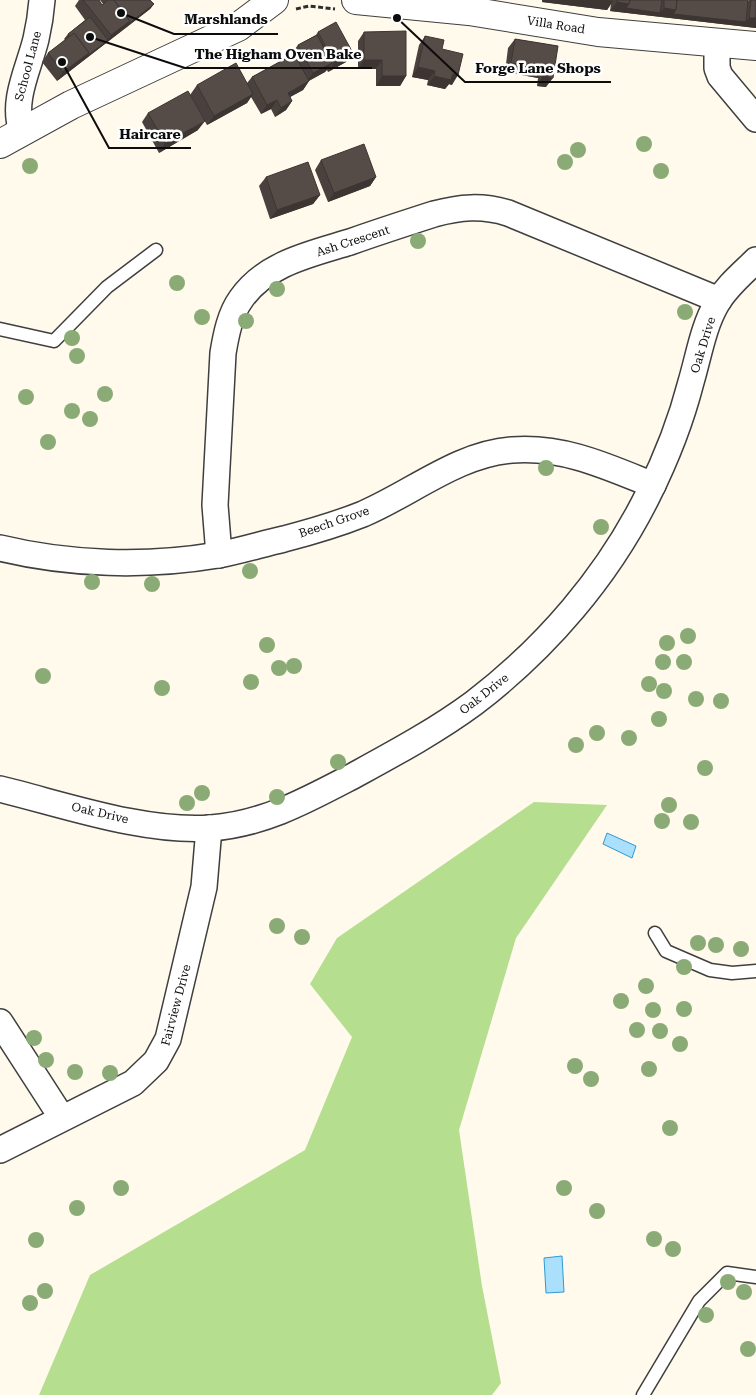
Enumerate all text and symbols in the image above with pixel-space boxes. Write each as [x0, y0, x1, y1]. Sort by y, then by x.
callout: Marshlands [174, 5, 278, 34]
text: Marshlands [184, 11, 268, 27]
street label: Villa Road [526, 13, 586, 37]
street label: School Lane [12, 29, 44, 103]
callout: The Higham Oven Bake [185, 39, 372, 68]
text: The Higham Oven Bake [195, 46, 361, 62]
callout: Forge Lane Shops [465, 53, 611, 82]
text: Forge Lane Shops [475, 60, 601, 76]
callout: Haircare [109, 119, 191, 148]
text: Haircare [119, 126, 181, 142]
street label: Ash Crescent [315, 222, 392, 259]
street label: Oak Drive [688, 315, 718, 375]
street label: Beech Grove [297, 503, 371, 541]
street label: Oak Drive [457, 670, 511, 717]
street label: Oak Drive [70, 800, 130, 826]
street label: Fairview Drive [158, 962, 194, 1047]

